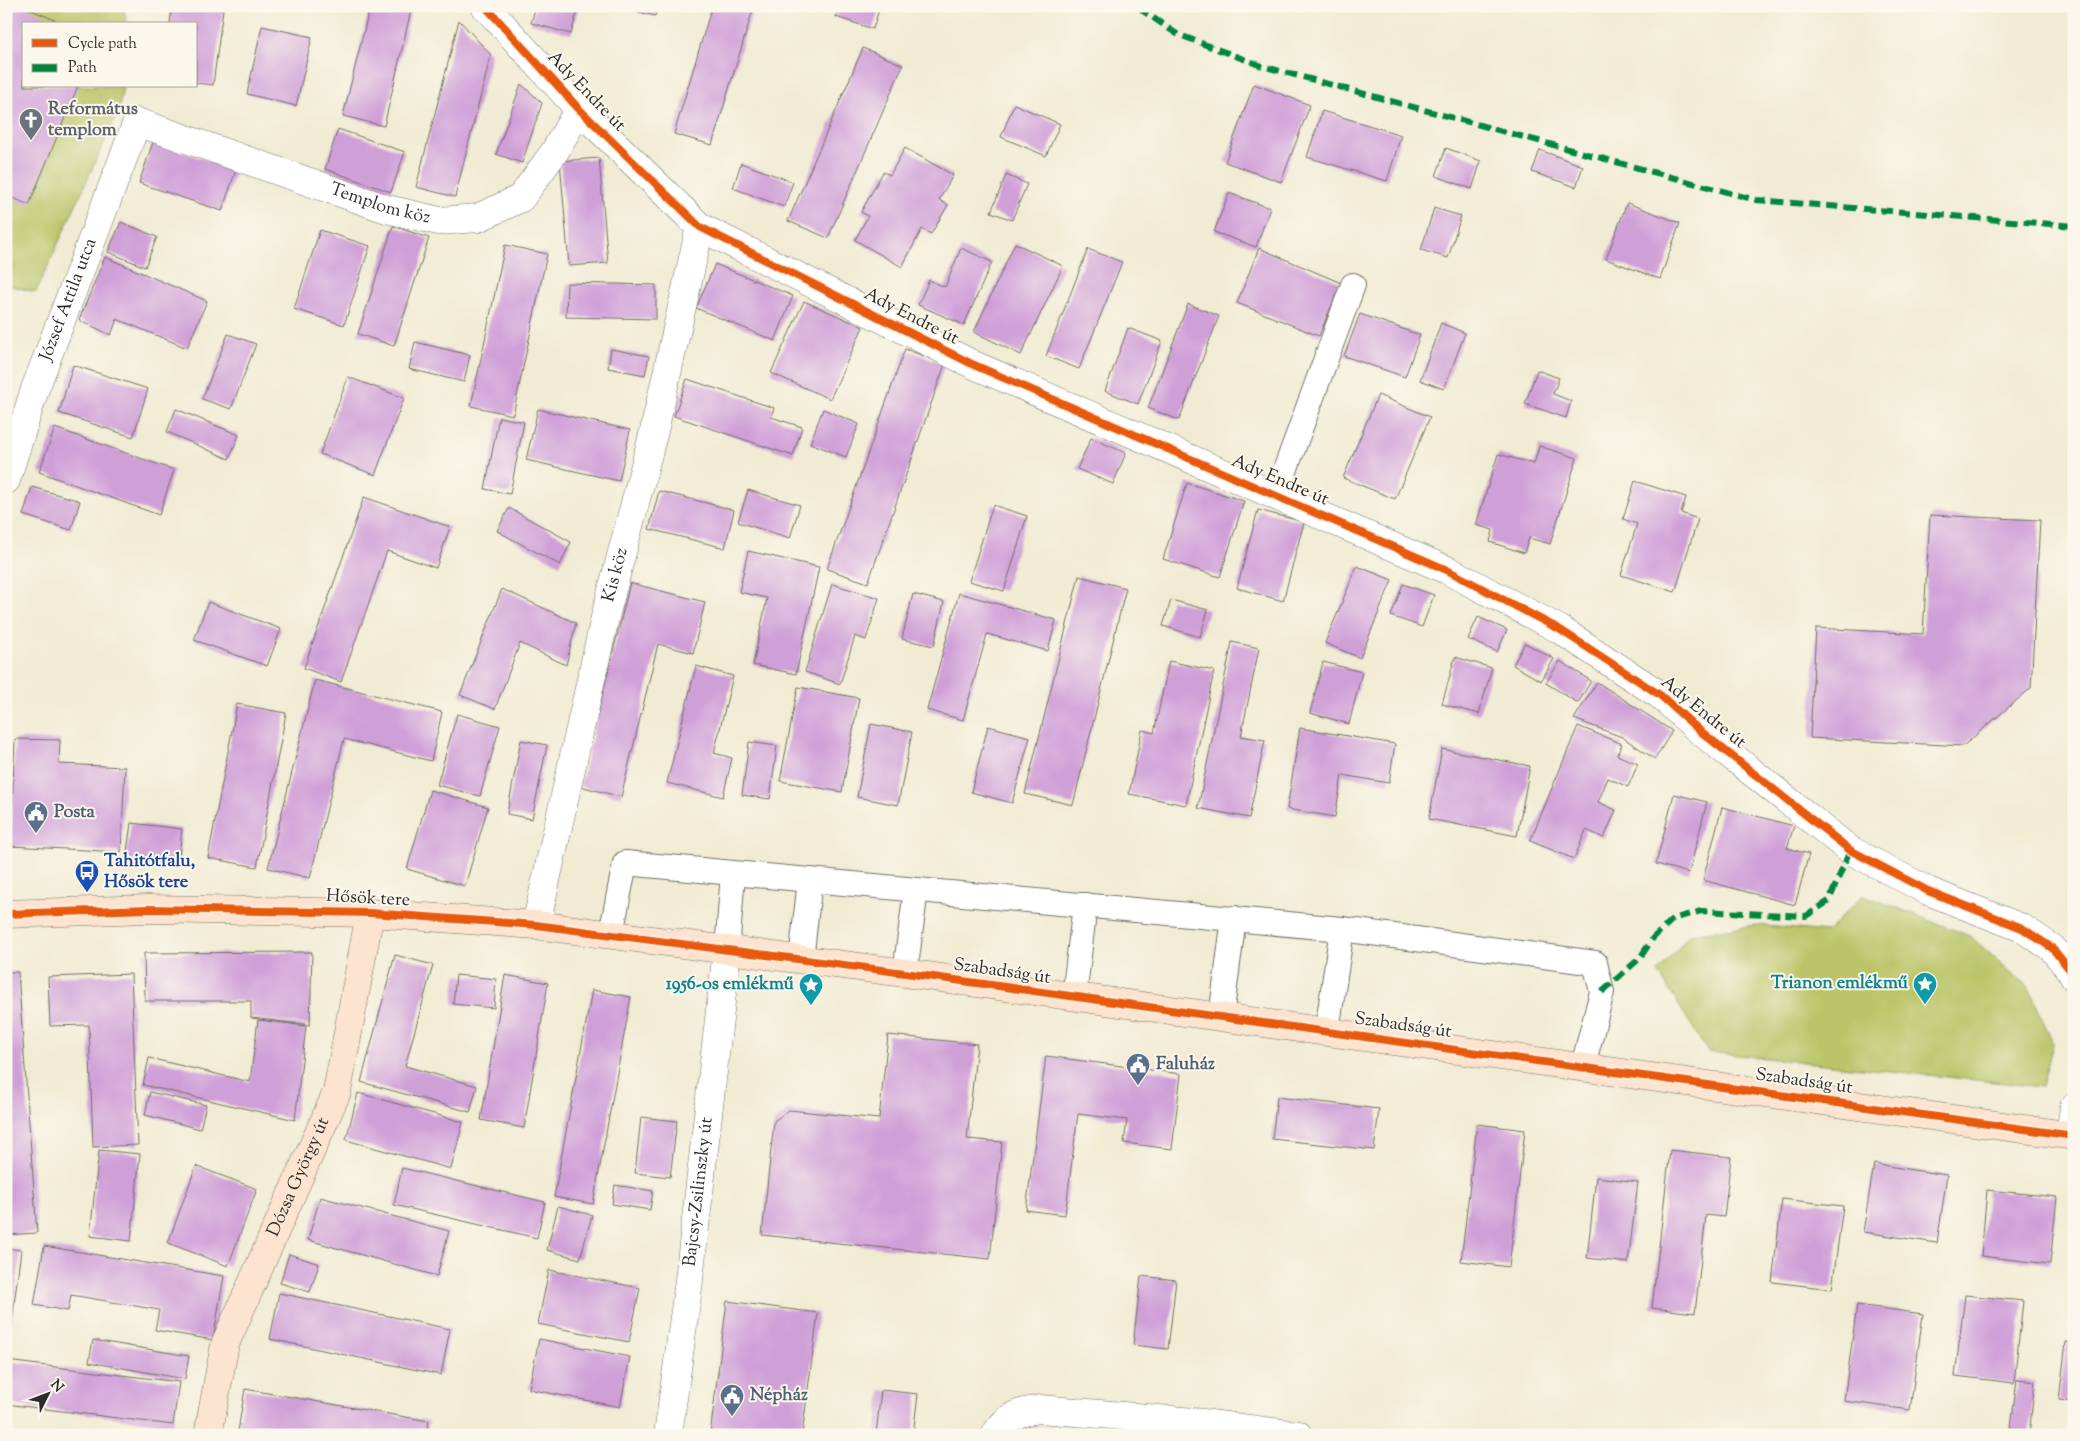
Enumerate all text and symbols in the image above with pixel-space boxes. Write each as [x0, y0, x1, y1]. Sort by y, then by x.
legend [22, 22, 198, 88]
text: Cycle path [68, 34, 137, 55]
street label: Ady Endre út [541, 46, 631, 138]
text: Path [68, 58, 97, 79]
place label: Református templom [48, 97, 138, 144]
church icon: Református templom [18, 107, 44, 141]
street label: Templom köz [326, 177, 433, 232]
street label: József Attila utca [33, 235, 104, 366]
street label: Ady Endre út [859, 282, 963, 352]
street label: Ady Endre út [1227, 449, 1333, 513]
street label: Kis köz [596, 545, 636, 605]
street label: Ady Endre út [1655, 670, 1751, 756]
public building icon: Posta [23, 800, 49, 834]
place label: Posta [54, 800, 95, 826]
place label: Tahitótfalu, Hősök tere [104, 849, 195, 896]
bus stop icon: Tahitótfalu, Hősök tere [74, 859, 100, 893]
street label: Hősök tere [325, 884, 411, 914]
street label: Szabadság út [952, 952, 1052, 992]
place label: Trianon emlékmű [1771, 971, 1909, 997]
place icon: Trianon emlékmű [1912, 971, 1938, 1005]
place label: 1956-os emlékmű [666, 972, 795, 998]
place icon: 1956-os emlékmű [798, 972, 824, 1006]
street label: Szabadság út [1353, 1006, 1453, 1046]
public building icon: Faluház [1125, 1052, 1151, 1086]
place label: Faluház [1156, 1052, 1215, 1078]
street label: Szabadság út [1754, 1062, 1854, 1102]
street label: Dózsa György út [261, 1113, 337, 1241]
street label: Bajcsy-Zsilinszky út [678, 1116, 721, 1268]
north arrow [22, 1368, 72, 1418]
text: N [45, 1376, 67, 1397]
public building icon: Népház [719, 1383, 745, 1417]
place label: Népház [750, 1383, 808, 1409]

